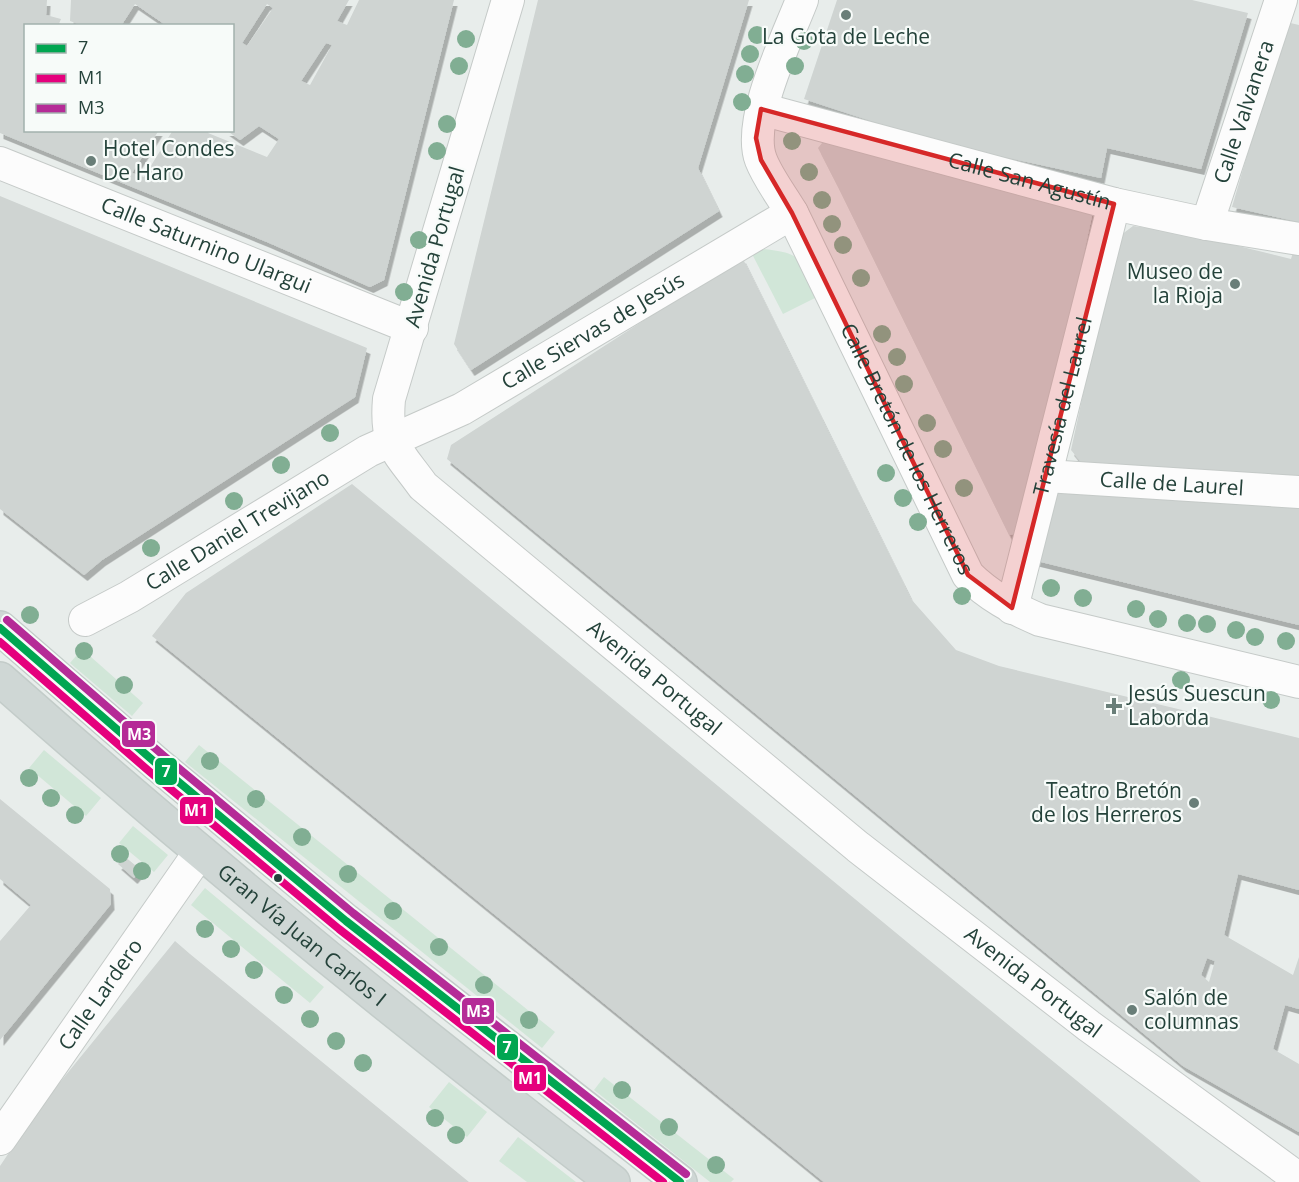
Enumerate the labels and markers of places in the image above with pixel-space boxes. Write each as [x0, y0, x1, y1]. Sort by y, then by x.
marker: La Gota de Leche [839, 8, 853, 22]
place label: La Gota de Leche [762, 22, 930, 50]
place label: Hotel Condes De Haro [103, 134, 235, 186]
marker: Hotel Condes De Haro [84, 154, 98, 168]
place label: Museo de la Rioja [1127, 257, 1223, 309]
marker: Museo de la Rioja [1228, 277, 1242, 291]
place label: Jesús Suescun Laborda [1126, 679, 1266, 731]
marker: Jesús Suescun Laborda [1105, 697, 1123, 715]
place label: Teatro Bretón de los Herreros [1031, 776, 1182, 828]
marker: Teatro Bretón de los Herreros [1187, 796, 1201, 810]
unlabelled marker [272, 872, 284, 884]
place label: Salón de columnas [1144, 983, 1239, 1035]
marker: Salón de columnas [1125, 1003, 1139, 1017]

